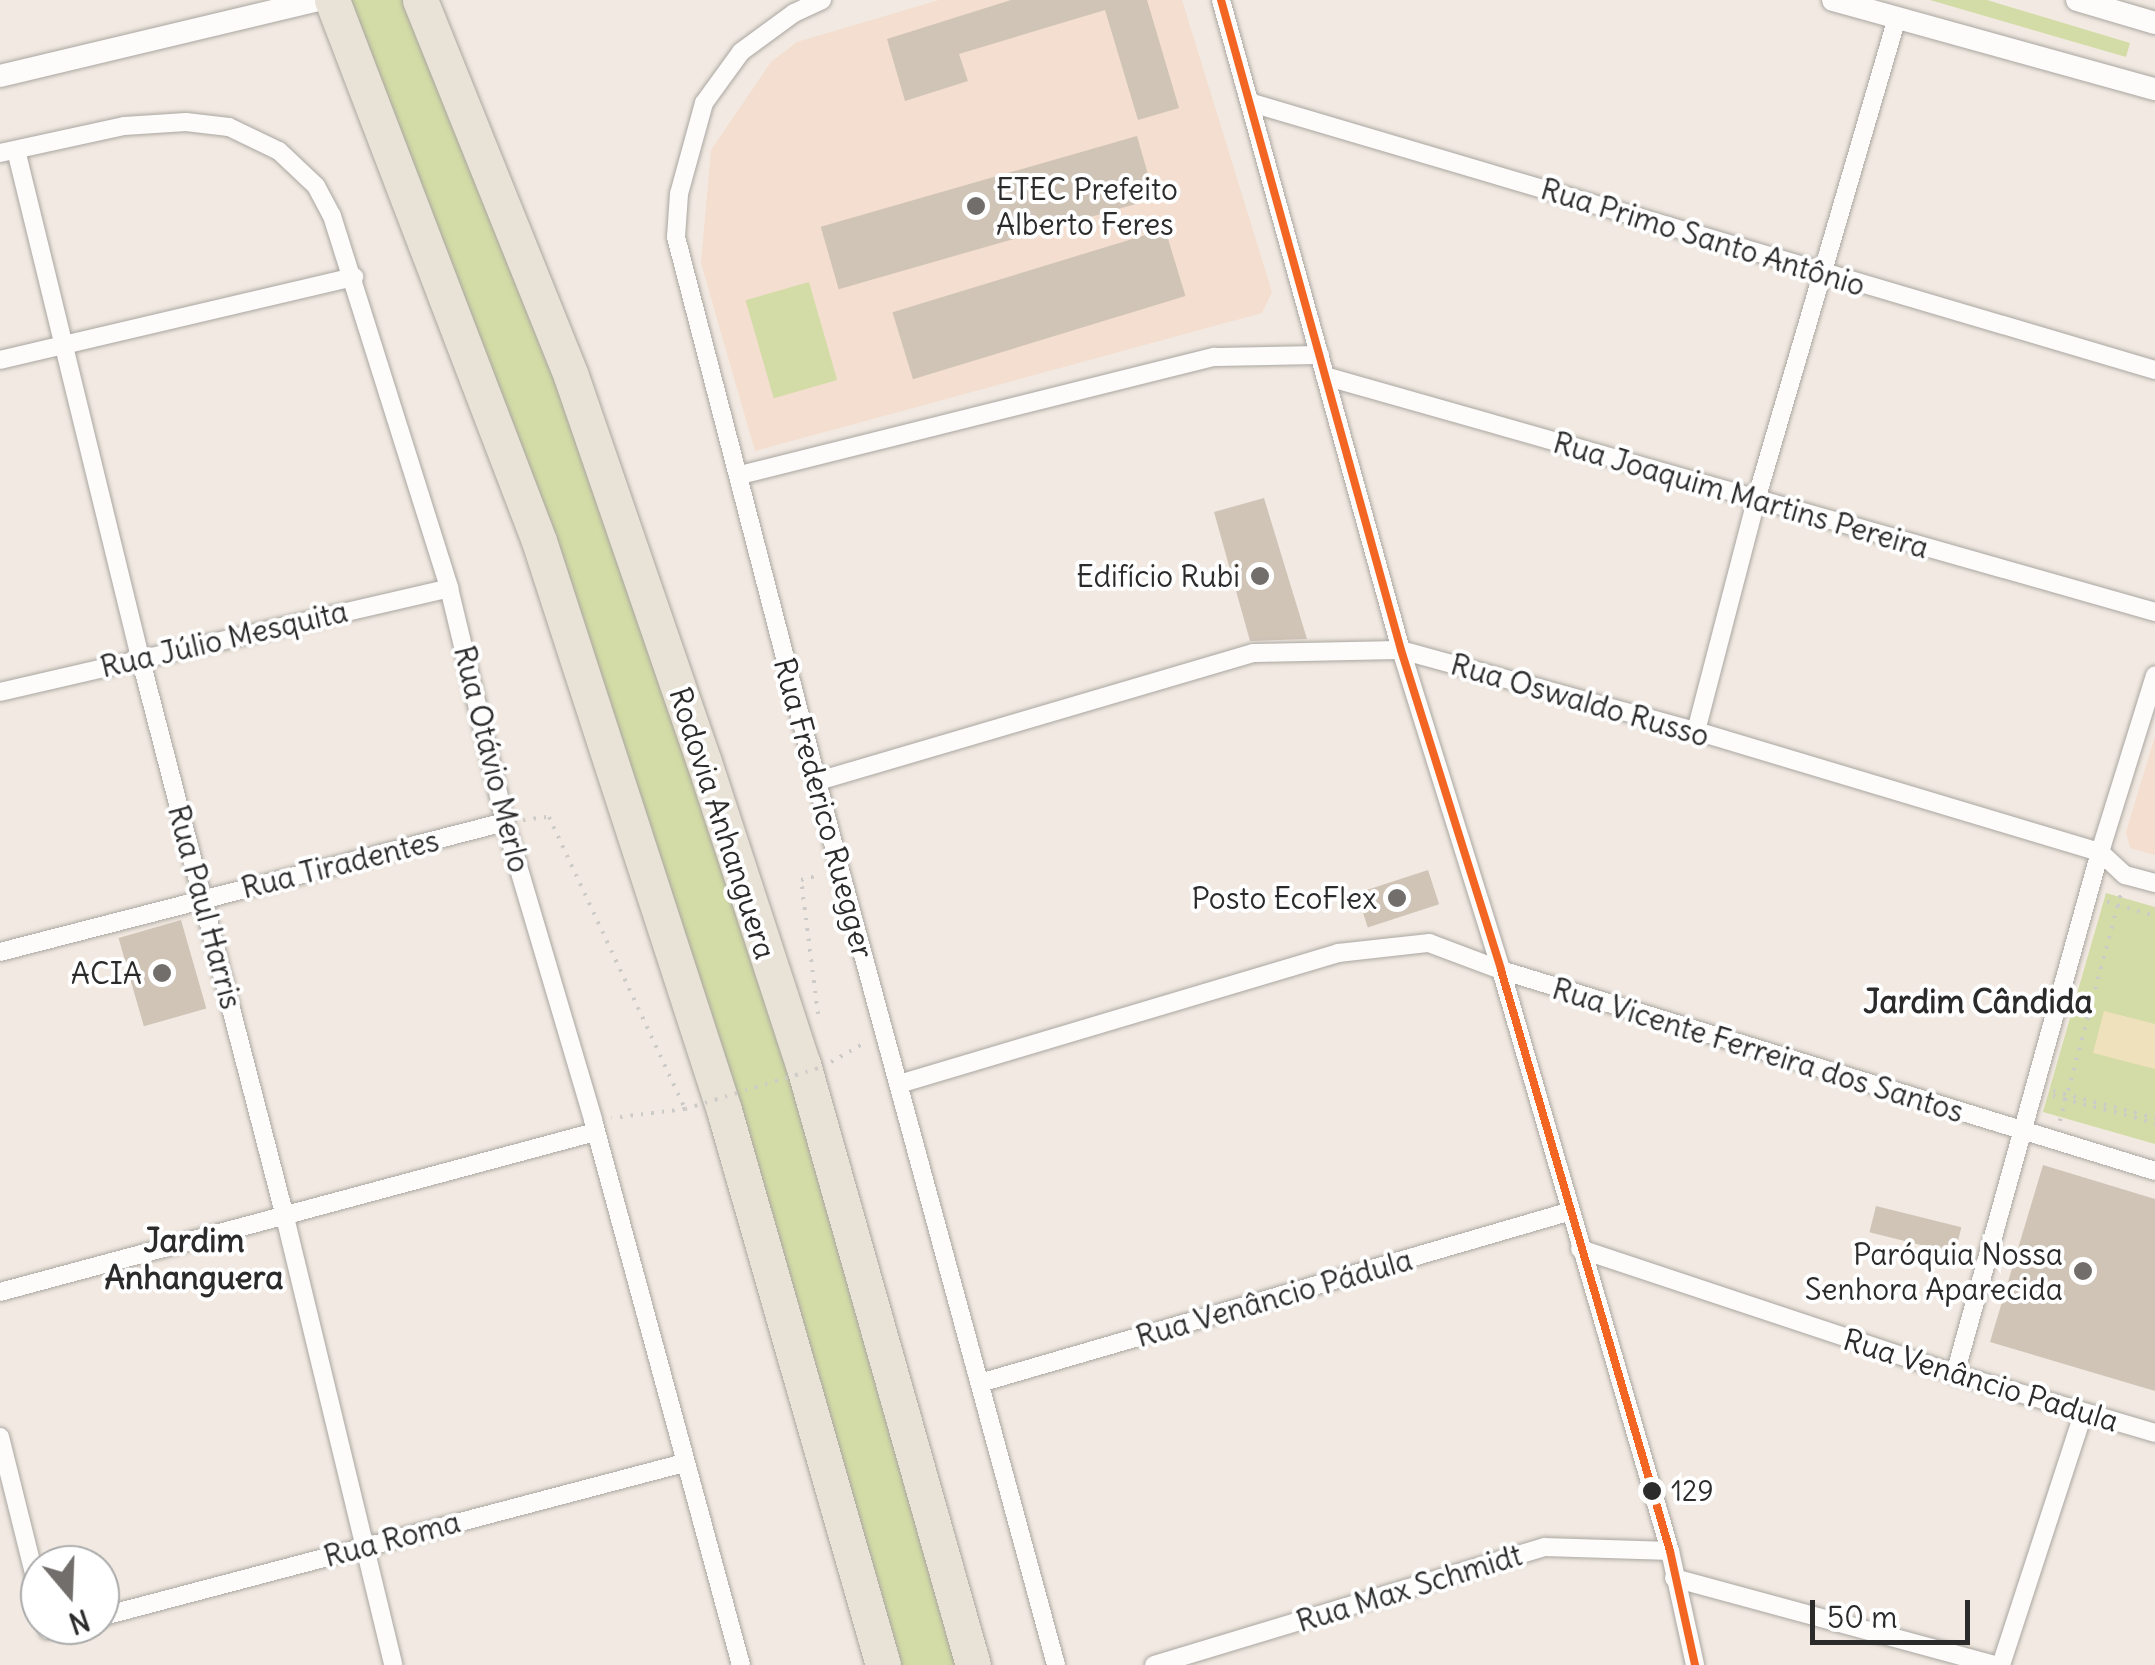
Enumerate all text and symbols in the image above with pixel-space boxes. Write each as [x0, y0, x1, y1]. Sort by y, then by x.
street label: Rua Primo Santo Antônio [1537, 170, 1869, 304]
place label: ETEC Prefeito Alberto Feres [996, 171, 1178, 242]
marker: ETEC Prefeito Alberto Feres [965, 195, 987, 217]
street label: Rua Joaquim Martins Pereira [1549, 424, 1933, 566]
place label: Edifício Rubi [1076, 558, 1240, 594]
marker: Edifício Rubi [1249, 565, 1271, 587]
street label: Rua Júlio Mesquita [97, 593, 351, 685]
street label: Rua Otávio Merlo [446, 642, 538, 876]
street label: Rua Oswaldo Russo [1447, 646, 1713, 754]
street label: Rua Frederico Ruegger [767, 654, 881, 962]
street label: Rodovia Anhanguera [662, 683, 784, 963]
street label: Rua Paul Harris [160, 801, 250, 1013]
street label: Rua Tiradentes [238, 822, 442, 906]
place label: Posto EcoFlex [1191, 880, 1377, 916]
marker: Posto EcoFlex [1386, 887, 1408, 909]
place label: ACIA [71, 955, 142, 991]
marker: ACIA [151, 962, 173, 984]
street label: Rua Vicente Ferreira dos Santos [1548, 970, 1968, 1130]
district label: Jardim Cândida [1863, 983, 2093, 1021]
district label: Jardim Anhanguera [105, 1223, 283, 1298]
place label: Paróquia Nossa Senhora Aparecida [1805, 1236, 2063, 1306]
street label: Rua Venâncio Pádula [1132, 1241, 1416, 1355]
marker: Paróquia Nossa Senhora Aparecida [2072, 1260, 2094, 1282]
street label: Rua Venâncio Padula [1839, 1321, 2123, 1439]
place label: 129 [1671, 1474, 1714, 1508]
marker: 129 [1642, 1481, 1662, 1501]
street label: Rua Roma [320, 1504, 464, 1574]
street label: Rua Max Schmidt [1292, 1537, 1526, 1639]
north arrow [20, 1545, 120, 1645]
scale bar [1815, 1580, 1975, 1642]
text: 50 m [1827, 1598, 1897, 1636]
text: N [64, 1601, 94, 1642]

